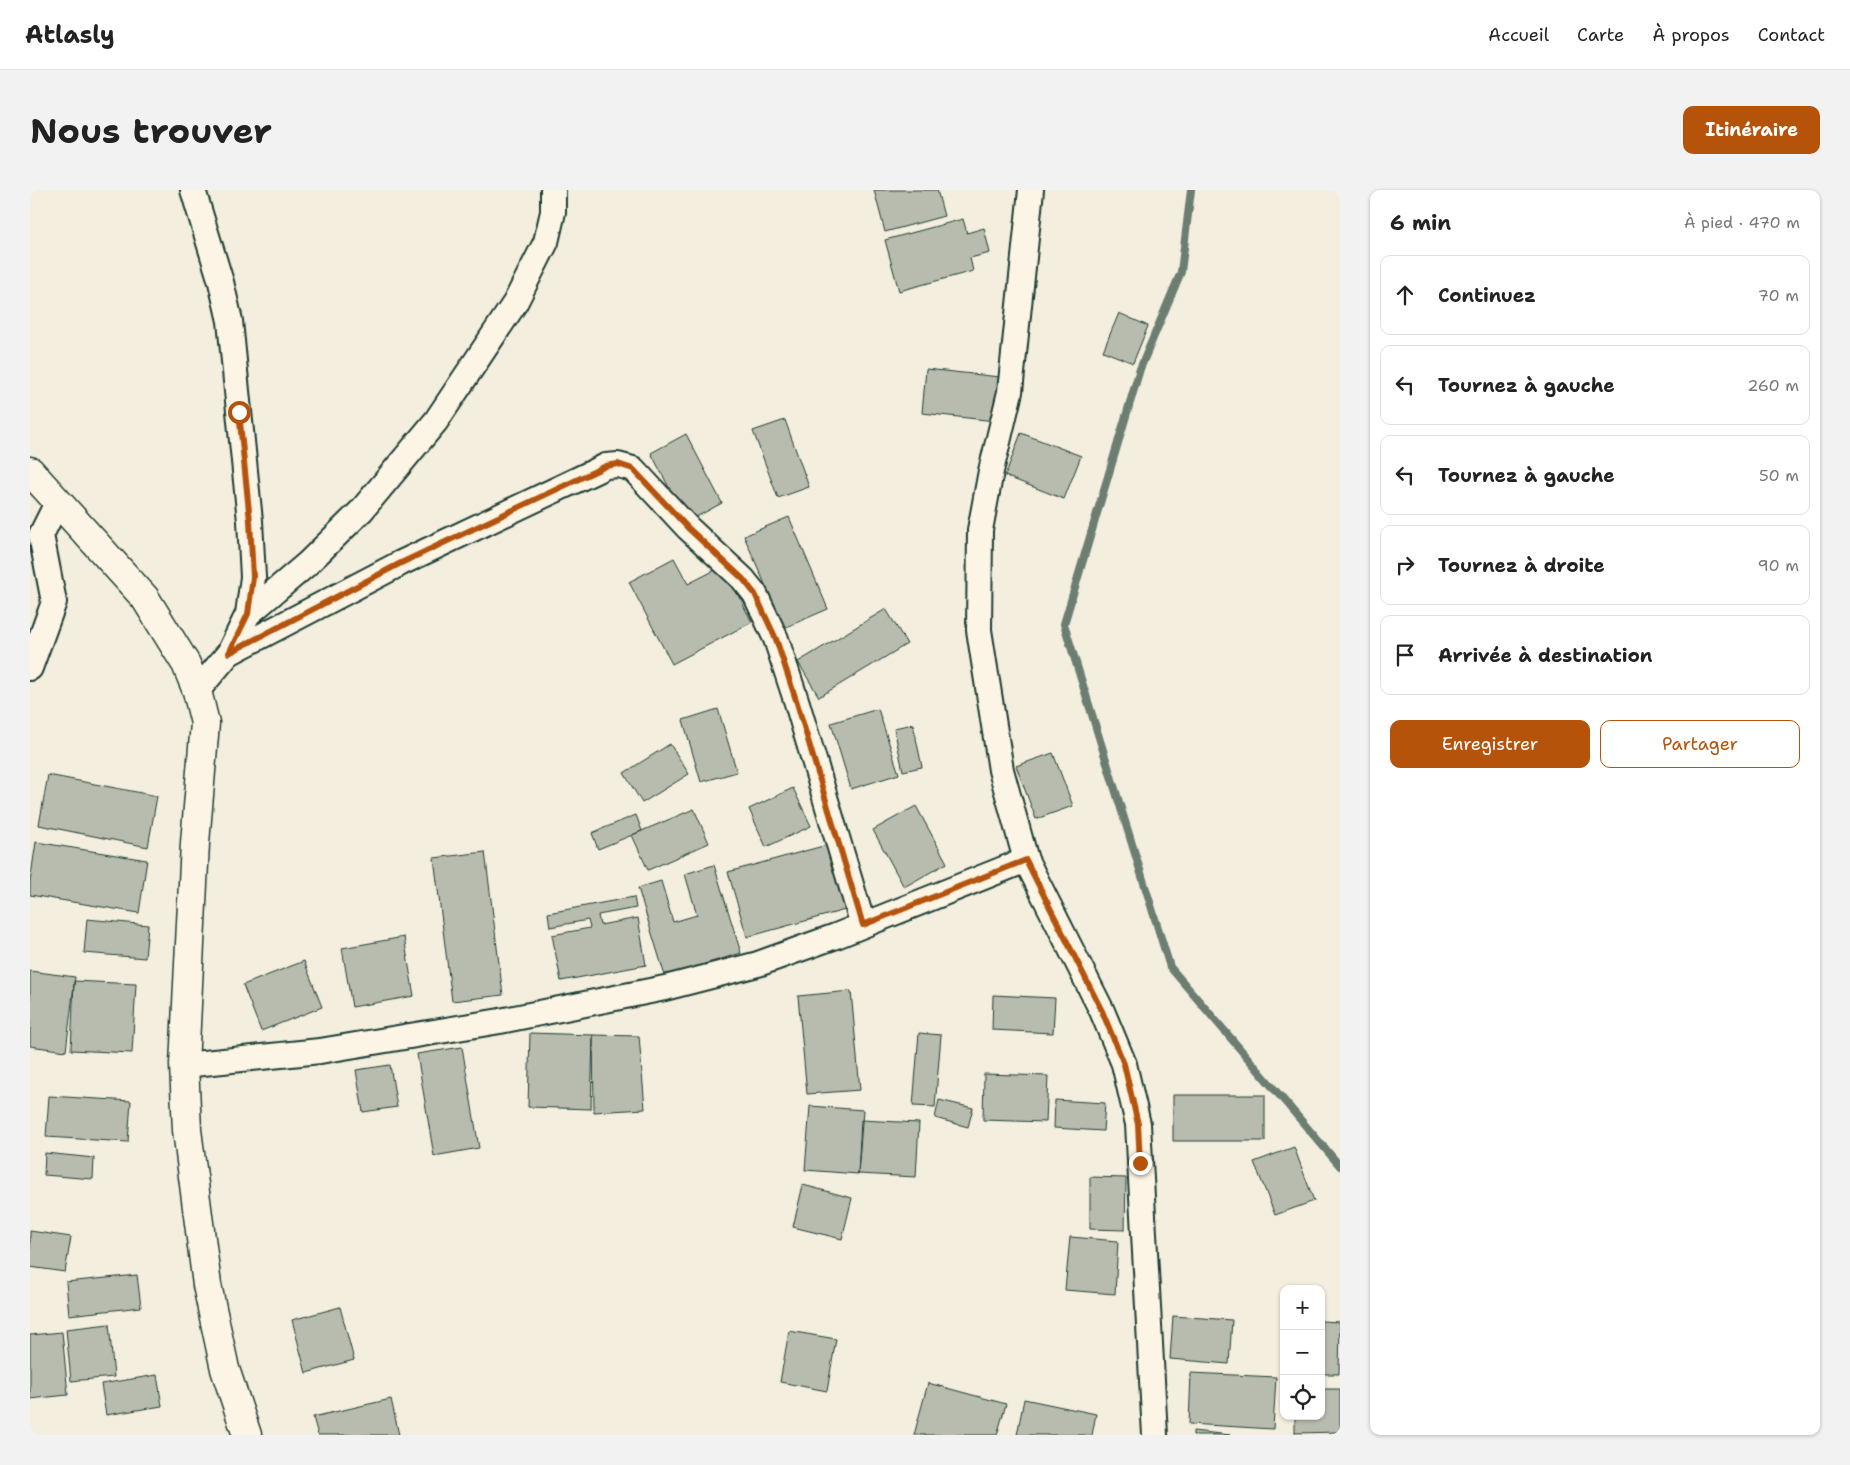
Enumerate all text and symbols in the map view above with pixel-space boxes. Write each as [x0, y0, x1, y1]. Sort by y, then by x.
text: Atlasly [25, 19, 115, 51]
text: Accueil [1488, 23, 1549, 47]
text: Carte [1577, 23, 1624, 47]
text: À propos [1652, 23, 1730, 47]
text: Contact [1758, 23, 1825, 47]
button: Itinéraire [1683, 106, 1820, 154]
text: Nous trouver [30, 107, 272, 154]
text: 6 min [1390, 209, 1451, 237]
text: À pied · 470 m [1684, 212, 1800, 233]
icon: ahead [1391, 281, 1419, 309]
text: Continuez [1438, 283, 1536, 308]
text: 70 m [1758, 285, 1799, 306]
icon: left [1391, 371, 1419, 399]
text: Tournez à gauche [1438, 373, 1615, 398]
text: 260 m [1747, 375, 1799, 396]
route start [228, 401, 251, 424]
icon: left [1391, 461, 1419, 489]
text: Tournez à gauche [1438, 463, 1615, 488]
text: 50 m [1759, 465, 1799, 486]
icon: right [1391, 551, 1419, 579]
text: Tournez à droite [1438, 553, 1605, 578]
text: 90 m [1758, 555, 1799, 576]
icon: arrive [1391, 641, 1419, 669]
text: Arrivée à destination [1438, 643, 1652, 668]
button: Enregistrer [1390, 720, 1590, 768]
button: Partager [1600, 720, 1800, 768]
route end [1129, 1152, 1152, 1175]
map controls [1280, 1285, 1325, 1420]
button: + [1280, 1285, 1325, 1330]
button: − [1280, 1330, 1325, 1375]
button: locate [1280, 1375, 1325, 1420]

